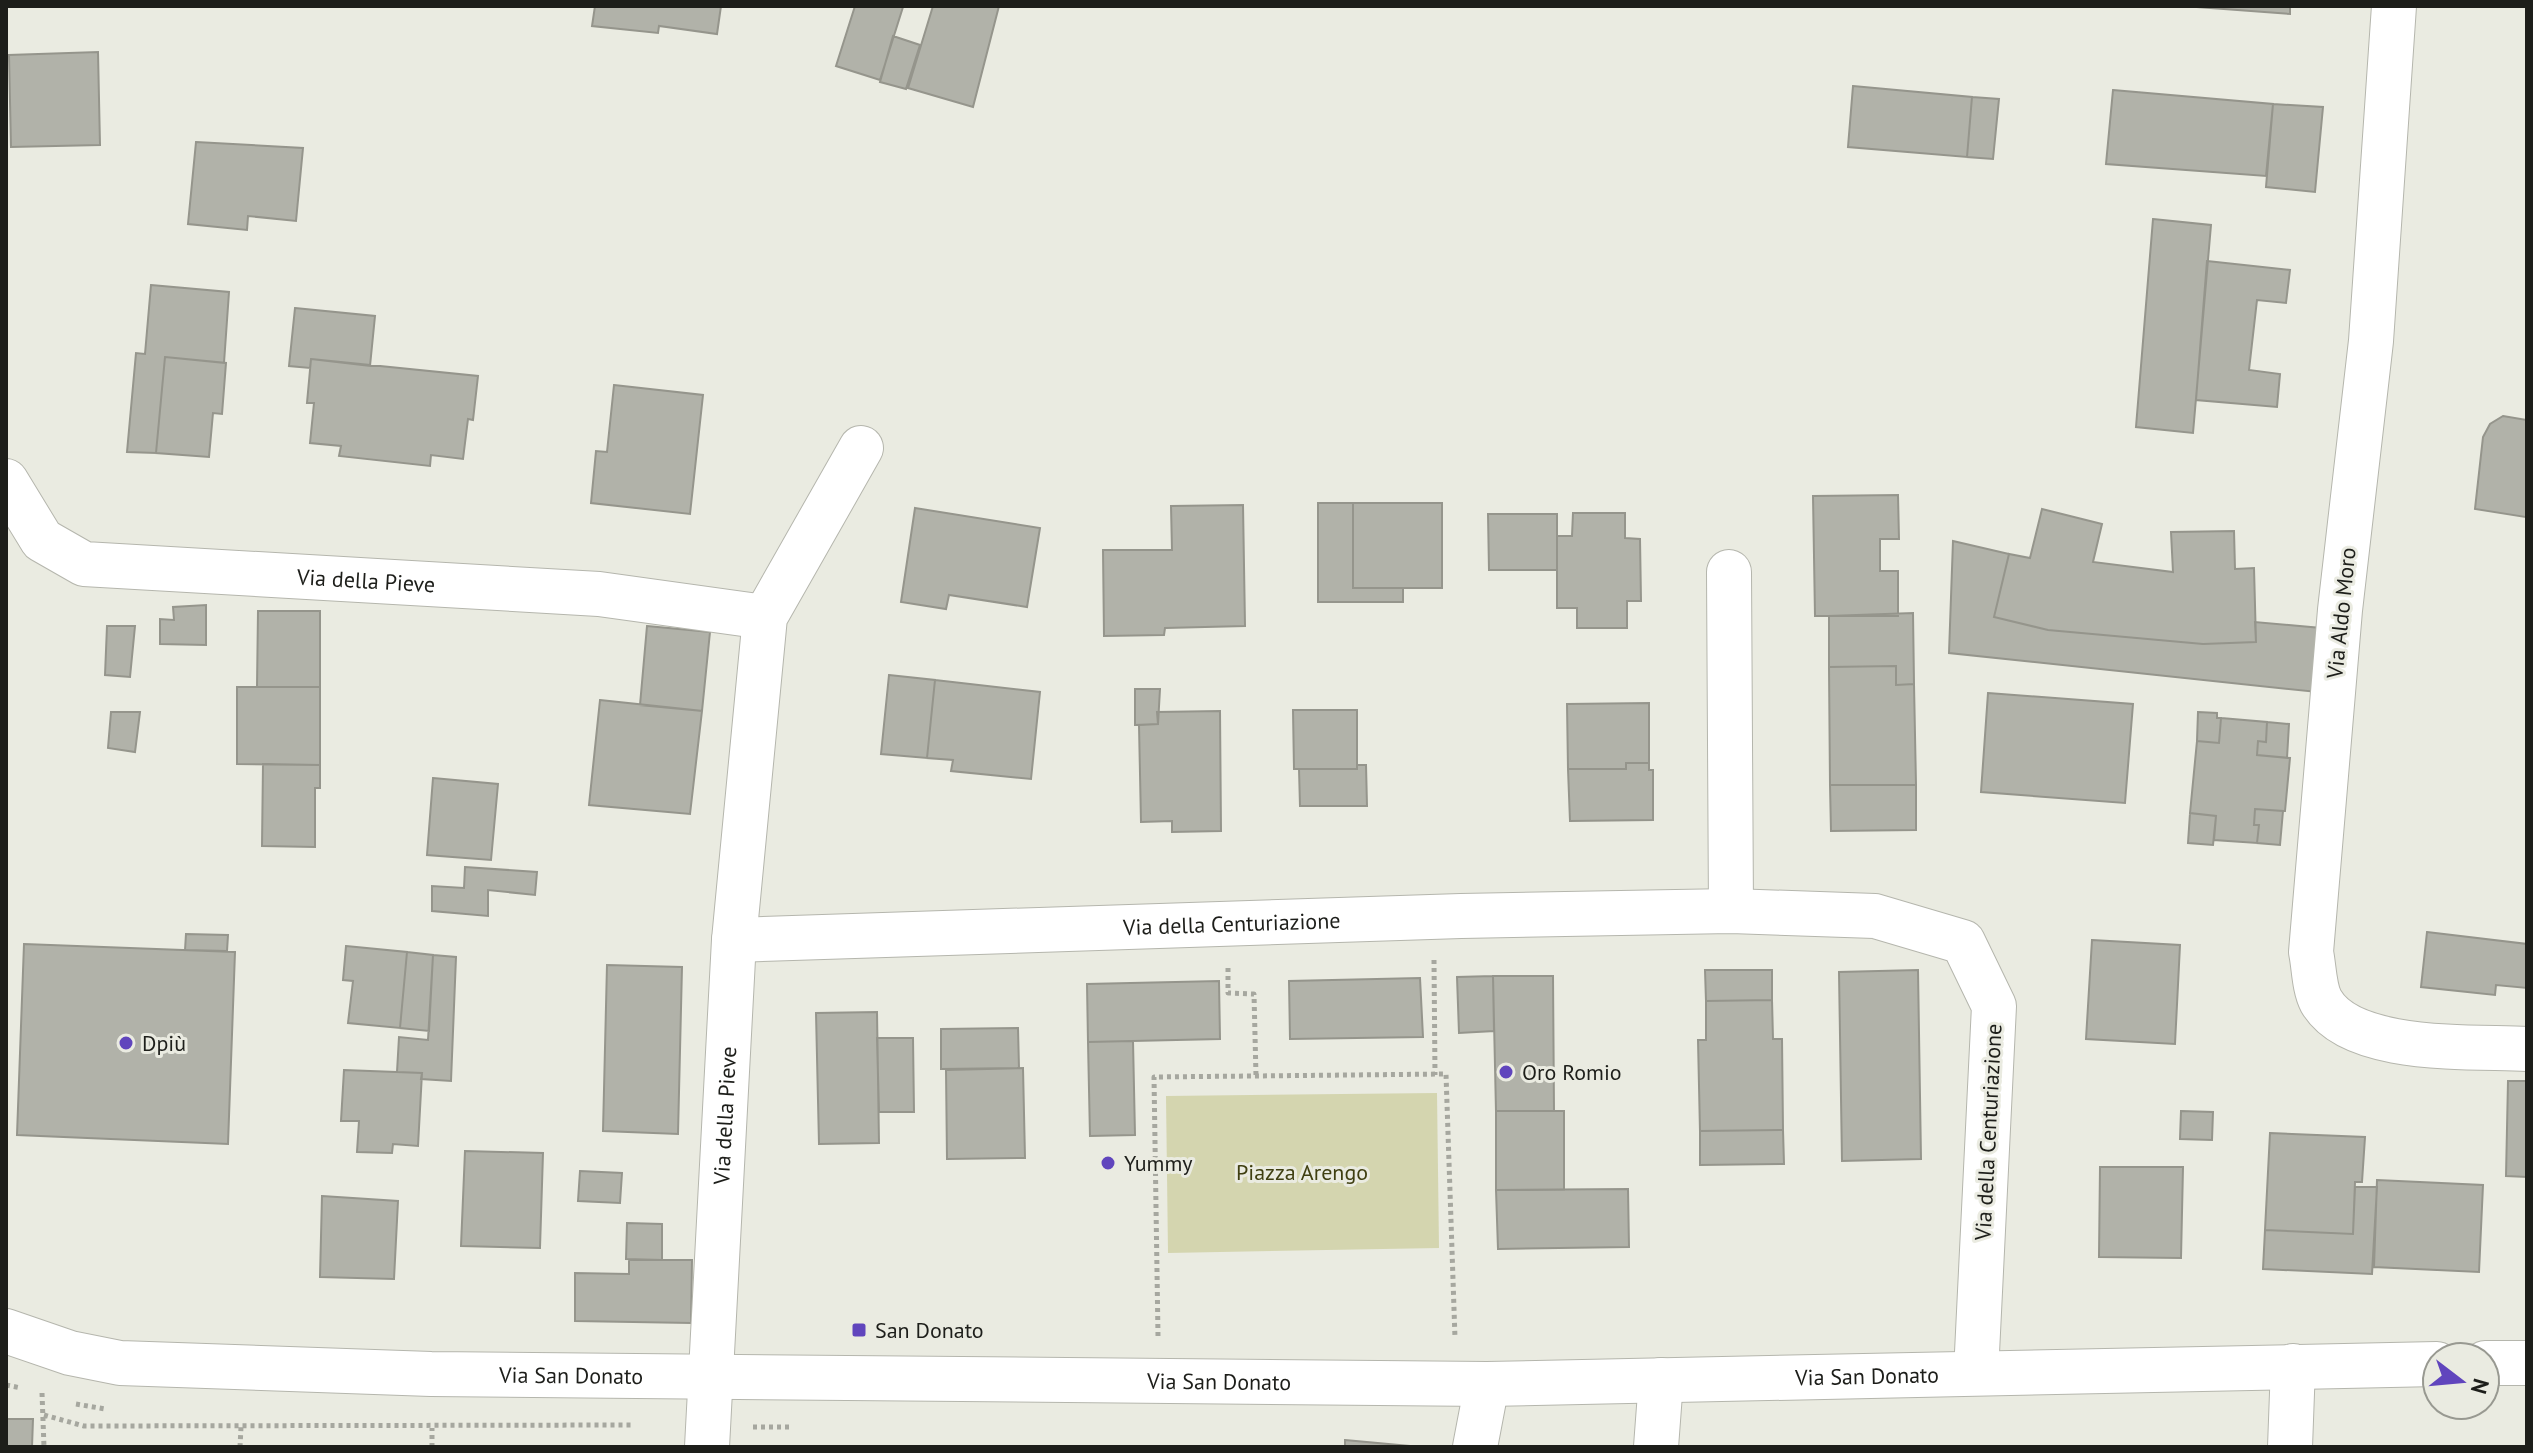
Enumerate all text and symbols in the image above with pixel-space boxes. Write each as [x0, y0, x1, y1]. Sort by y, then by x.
street label: Via Aldo Moro [2320, 546, 2362, 681]
street label: Via della Pieve [295, 562, 436, 598]
street label: Via della Centuriazione [1122, 906, 1341, 941]
street label: Via della Centuriazione [1968, 1023, 2008, 1242]
place label: Dpiù [142, 1029, 186, 1057]
marker: Dpiù [117, 1034, 135, 1052]
street label: Via della Pieve [707, 1046, 742, 1186]
place label: Oro Romio [1522, 1058, 1622, 1086]
marker: Oro Romio [1497, 1063, 1515, 1081]
place label: Yummy [1124, 1149, 1193, 1177]
marker: Yummy [1099, 1154, 1117, 1172]
park label: Piazza Arengo [1236, 1158, 1368, 1186]
place label: San Donato [875, 1316, 984, 1344]
marker: San Donato [850, 1321, 868, 1339]
north arrow [2421, 1341, 2501, 1421]
street label: Via San Donato [1794, 1360, 1939, 1392]
street label: Via San Donato [498, 1361, 643, 1390]
street label: Via San Donato [1146, 1367, 1291, 1396]
text: N [2465, 1376, 2496, 1397]

